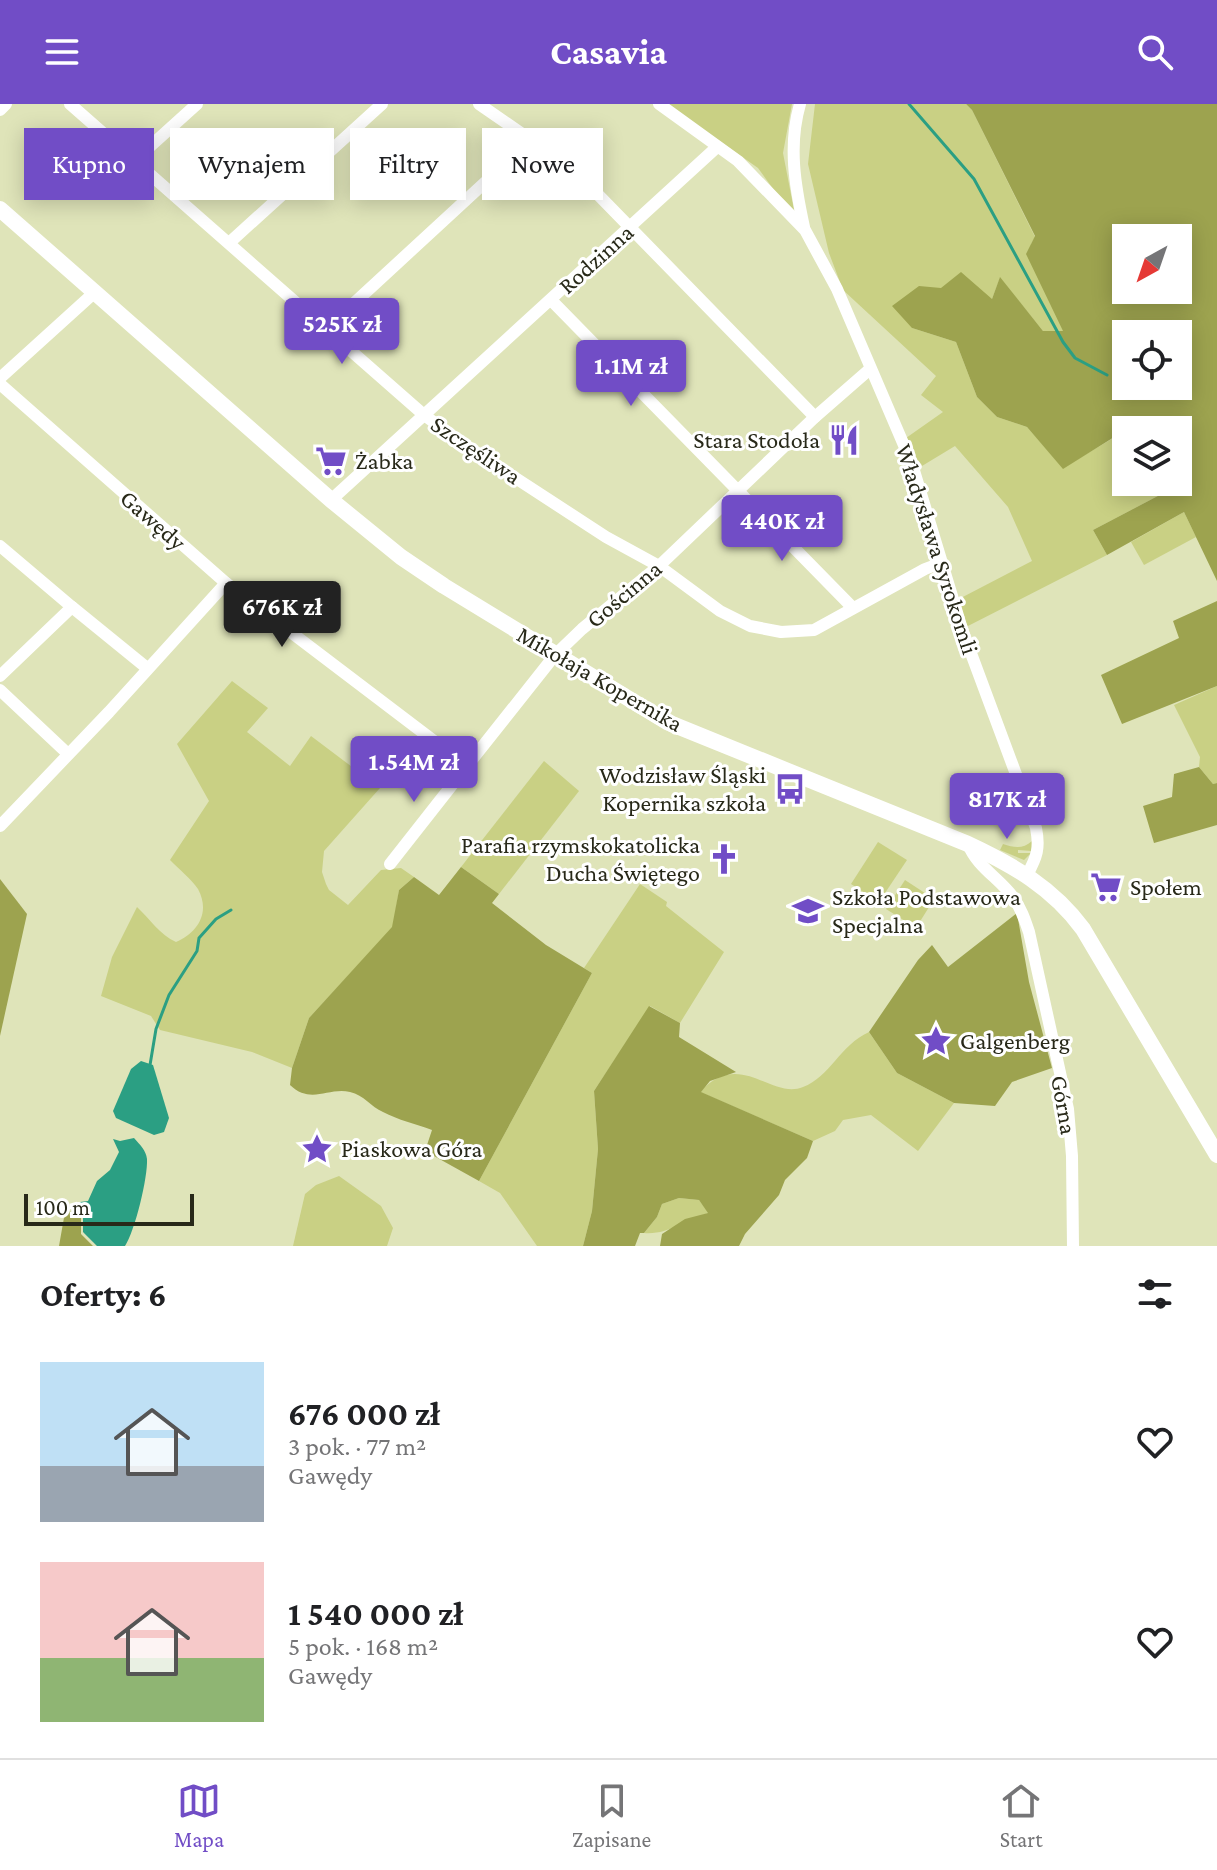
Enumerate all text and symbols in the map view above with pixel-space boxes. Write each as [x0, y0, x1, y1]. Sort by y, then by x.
icon: menu [40, 30, 84, 74]
icon: search [1133, 30, 1177, 74]
text: Casavia [550, 32, 667, 72]
chip: Kupno [24, 128, 154, 200]
chip: Wynajem [170, 128, 334, 200]
chip: Filtry [350, 128, 466, 200]
chip: Nowe [482, 128, 603, 200]
street label: Rodzinna [553, 218, 638, 299]
north arrow [1112, 224, 1192, 304]
map controls [1112, 224, 1192, 496]
pin: 525K zł [268, 298, 416, 366]
text: 525K zł [302, 309, 382, 338]
button: locate [1112, 320, 1192, 400]
pin: 1.1M zł [557, 340, 705, 408]
text: 1.1M zł [594, 351, 668, 380]
street label: Szczęśliwa [426, 410, 526, 489]
button: layers [1112, 416, 1192, 496]
restaurant icon: Stara Stodoła [827, 423, 861, 457]
place label: Stara Stodoła [693, 426, 820, 453]
street label: Władysława Syrokomli [891, 440, 984, 658]
supermarket icon: Żabka [314, 444, 348, 478]
place label: Żabka [355, 447, 413, 474]
street label: Gawędy [115, 484, 192, 556]
pin: 440K zł [708, 495, 856, 563]
text: 440K zł [740, 506, 824, 535]
street label: Gościnna [581, 554, 667, 633]
pin: 676K zł [208, 581, 356, 649]
text: 676K zł [242, 592, 322, 621]
street label: Mikołaja Kopernika [513, 620, 688, 737]
pin: 1.54M zł [331, 736, 497, 804]
text: 1.54M zł [369, 747, 459, 776]
place label: Wodzisław Śląski Kopernika szkoła [599, 761, 766, 816]
bus stop icon: Wodzisław Śląski Kopernika szkoła [773, 772, 807, 806]
pin: 817K zł [933, 773, 1081, 841]
text: 817K zł [968, 784, 1046, 813]
place label: Parafia rzymskokatolicka Ducha Świętego [461, 831, 700, 886]
church icon: Parafia rzymskokatolicka Ducha Świętego [707, 842, 741, 876]
supermarket icon: Społem [1089, 870, 1123, 904]
place label: Społem [1130, 873, 1202, 900]
place label: Szkoła Podstawowa Specjalna [832, 883, 1021, 938]
school or university icon: Szkoła Podstawowa Specjalna [791, 894, 825, 928]
place icon: Galgenberg [919, 1024, 953, 1058]
place label: Galgenberg [960, 1027, 1071, 1054]
street label: Górna [1046, 1073, 1083, 1137]
place icon: Piaskowa Góra [300, 1132, 334, 1166]
place label: Piaskowa Góra [341, 1135, 482, 1162]
scale bar [24, 1190, 194, 1226]
text: 100 m [36, 1195, 90, 1220]
icon: filters [1133, 1272, 1177, 1316]
text: Oferty: 6 [40, 1276, 167, 1313]
icon: home [104, 1394, 200, 1490]
text: 676 000 zł [288, 1395, 440, 1432]
icon: heart [1133, 1420, 1177, 1464]
text: 3 pok. · 77 m² [288, 1432, 426, 1461]
text: Gawędy [288, 1461, 372, 1490]
icon: home [104, 1594, 200, 1690]
text: 1 540 000 zł [288, 1595, 463, 1632]
icon: heart [1133, 1620, 1177, 1664]
text: 5 pok. · 168 m² [288, 1632, 438, 1661]
text: Gawędy [288, 1661, 372, 1690]
tab: Mapa [174, 1779, 224, 1852]
tab: Zapisane [572, 1779, 651, 1852]
tab: Start [999, 1779, 1043, 1852]

